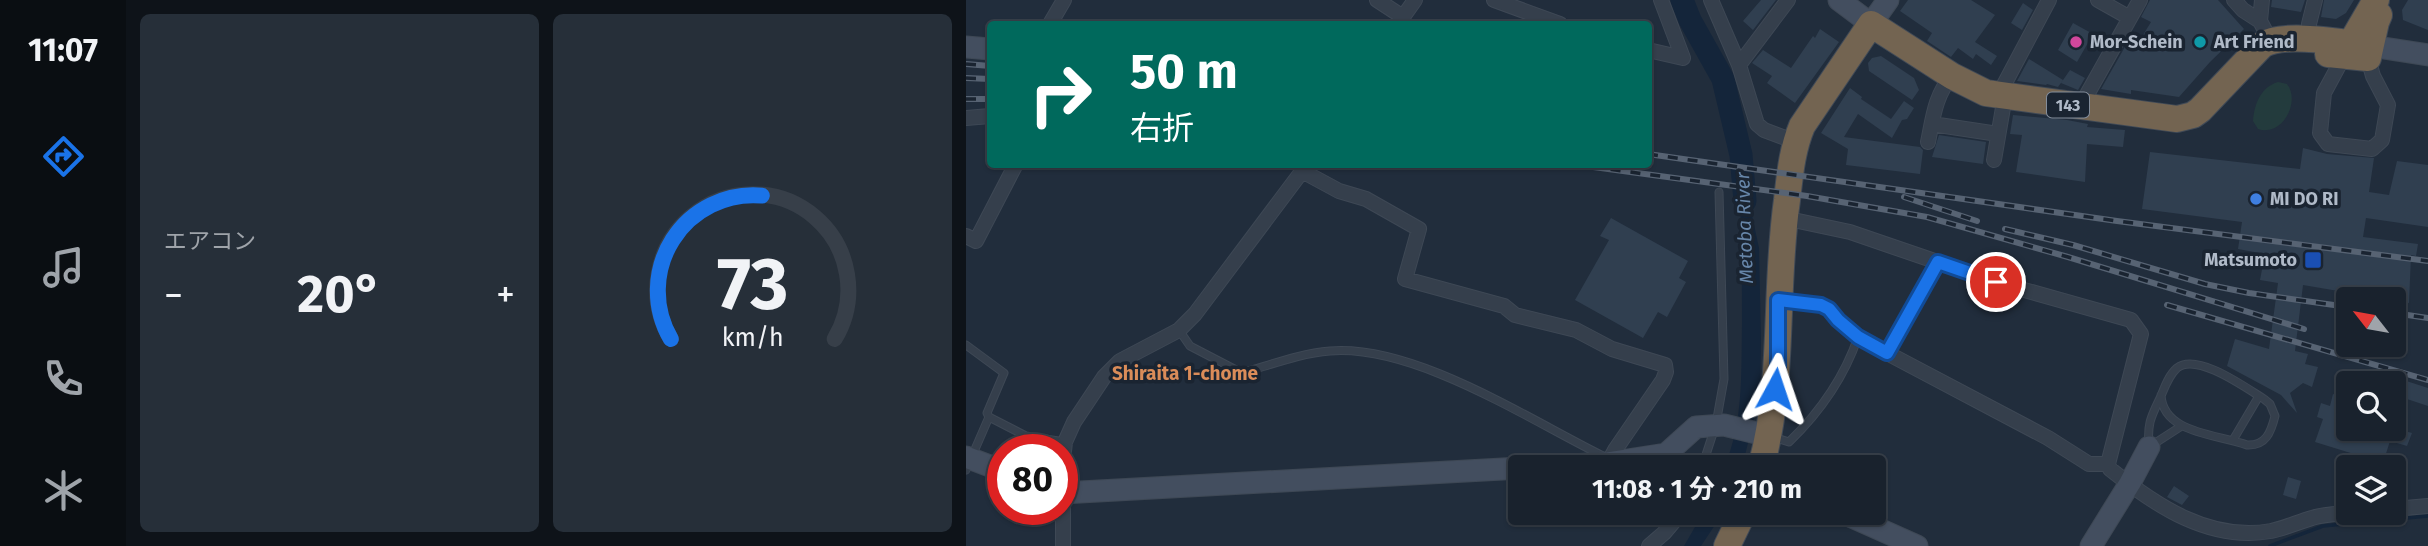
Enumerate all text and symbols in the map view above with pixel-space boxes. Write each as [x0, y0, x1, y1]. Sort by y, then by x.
text: 11:07 [28, 31, 98, 69]
place label: Mor-Schein [2090, 31, 2183, 53]
place label: Art Friend [2213, 31, 2295, 53]
marker: Mor-Schein [2068, 34, 2084, 50]
marker: Art Friend [2192, 34, 2208, 50]
text: 50 m [1130, 42, 1238, 101]
icon: right [1015, 49, 1106, 140]
road number: 143 [2047, 92, 2089, 118]
text: 右折 [1130, 109, 1194, 147]
icon: directions [39, 132, 88, 181]
water label: Metoba River [1731, 171, 1758, 284]
place label: MI DO RI [2270, 188, 2339, 210]
marker: MI DO RI [2248, 191, 2264, 207]
text: エアコン [164, 227, 256, 255]
text: 73 [717, 241, 788, 328]
icon: music [39, 243, 88, 292]
place label: Matsumoto [2204, 249, 2297, 271]
marker: Matsumoto [2303, 250, 2323, 270]
pin [1966, 252, 2026, 312]
text: 20° [297, 263, 382, 326]
icon: arrive [1977, 263, 2015, 301]
text: − [164, 272, 183, 318]
text: + [496, 272, 515, 318]
north arrow [2336, 287, 2406, 357]
map controls [2336, 287, 2406, 525]
text: km/h [722, 323, 783, 353]
position arrow [1738, 352, 1812, 426]
icon: phone [39, 354, 88, 403]
district label: Shiraita 1-chome [1112, 362, 1258, 385]
button: search [2336, 371, 2406, 441]
speed limit sign: 80 [987, 434, 1078, 525]
button: layers [2336, 455, 2406, 525]
icon: climate [39, 466, 88, 515]
text: 11:08 · 1 分 · 210 m [1592, 474, 1802, 505]

